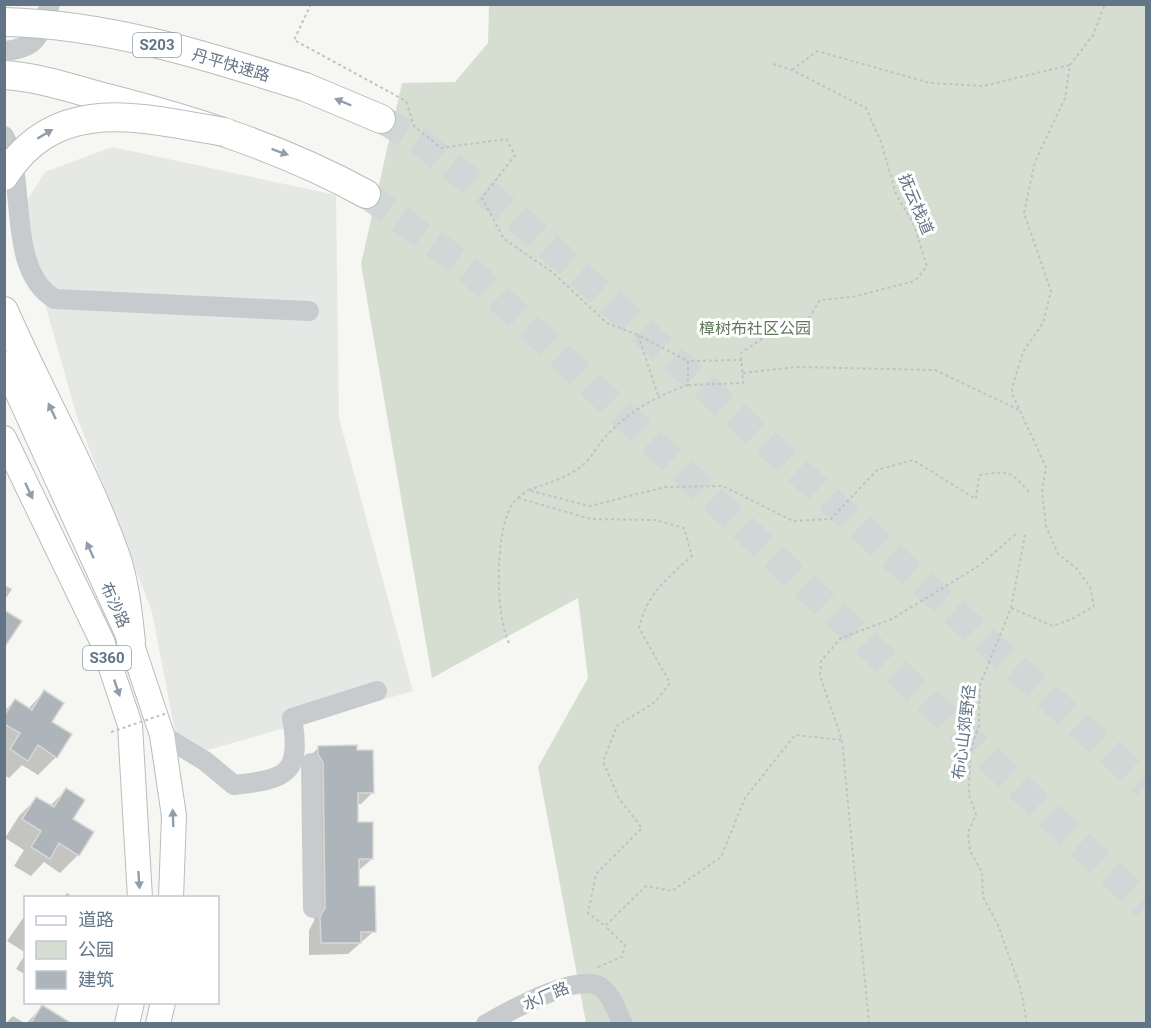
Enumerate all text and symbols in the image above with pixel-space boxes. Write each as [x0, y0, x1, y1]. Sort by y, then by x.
road number: S203 [133, 33, 181, 57]
street label: 丹平快速路 [190, 45, 272, 85]
one-way arrow [334, 97, 352, 107]
one-way arrow [37, 129, 53, 140]
one-way arrow [271, 148, 289, 157]
street label: 抚云栈道 [895, 171, 937, 237]
park label: 樟树布社区公园 [699, 319, 811, 338]
one-way arrow [47, 403, 56, 420]
one-way arrow [25, 482, 35, 500]
one-way arrow [85, 541, 95, 559]
street label: 布沙路 [97, 579, 133, 631]
road number: S360 [83, 646, 131, 670]
one-way arrow [113, 679, 123, 697]
street label: 布心山郊野径 [949, 683, 979, 781]
one-way arrow [168, 809, 178, 828]
one-way arrow [134, 871, 144, 890]
legend [24, 896, 219, 1004]
text: 道路 [78, 909, 114, 930]
text: 公园 [78, 939, 114, 960]
text: 建筑 [78, 969, 114, 990]
street label: 水厂路 [520, 978, 572, 1014]

